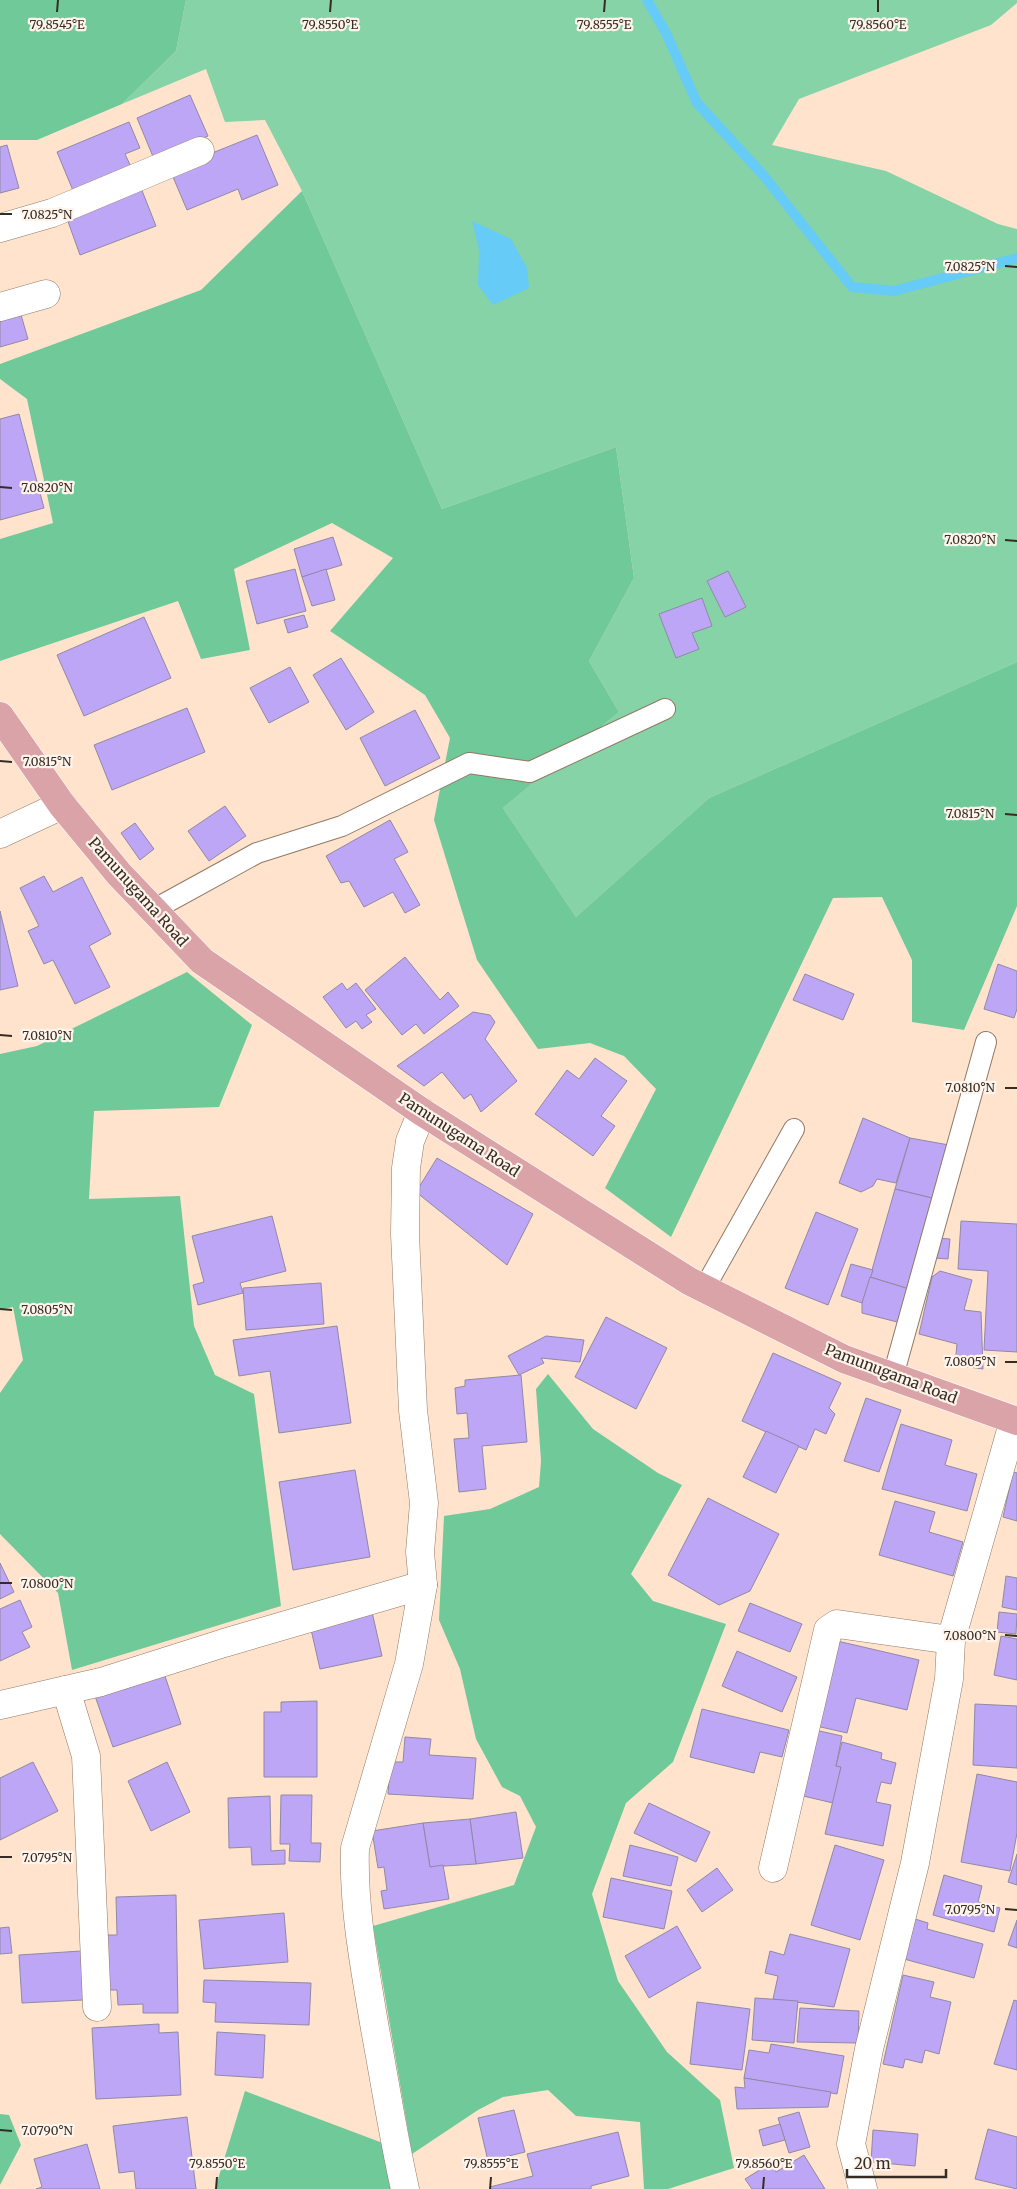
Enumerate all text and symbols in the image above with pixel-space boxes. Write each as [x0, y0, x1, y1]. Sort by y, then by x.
text: 79.8545°E [29, 17, 85, 32]
text: 79.8550°E [302, 17, 358, 32]
text: 79.8555°E [577, 17, 632, 32]
text: 79.8560°E [850, 17, 907, 32]
text: 7.0825°N [22, 207, 73, 222]
text: 7.0825°N [945, 259, 996, 274]
text: 7.0820°N [21, 480, 73, 495]
text: 7.0820°N [944, 532, 996, 547]
text: 7.0815°N [23, 754, 72, 769]
text: 7.0815°N [946, 806, 995, 821]
street label: Pamunugama Road [84, 833, 192, 950]
text: 7.0810°N [22, 1028, 72, 1043]
text: 7.0810°N [945, 1080, 995, 1095]
street label: Pamunugama Road [395, 1088, 523, 1181]
text: 7.0805°N [21, 1302, 73, 1317]
street label: Pamunugama Road [822, 1340, 960, 1408]
text: 7.0805°N [944, 1354, 996, 1369]
text: 7.0800°N [21, 1576, 74, 1591]
text: 7.0800°N [944, 1628, 997, 1643]
text: 7.0795°N [22, 1850, 73, 1865]
text: 7.0795°N [945, 1902, 996, 1917]
text: 7.0790°N [21, 2123, 73, 2138]
scale bar [847, 2146, 946, 2178]
text: 20 m [854, 2154, 891, 2173]
text: 79.8550°E [189, 2156, 245, 2171]
text: 79.8555°E [464, 2156, 519, 2171]
text: 79.8560°E [736, 2156, 793, 2171]

